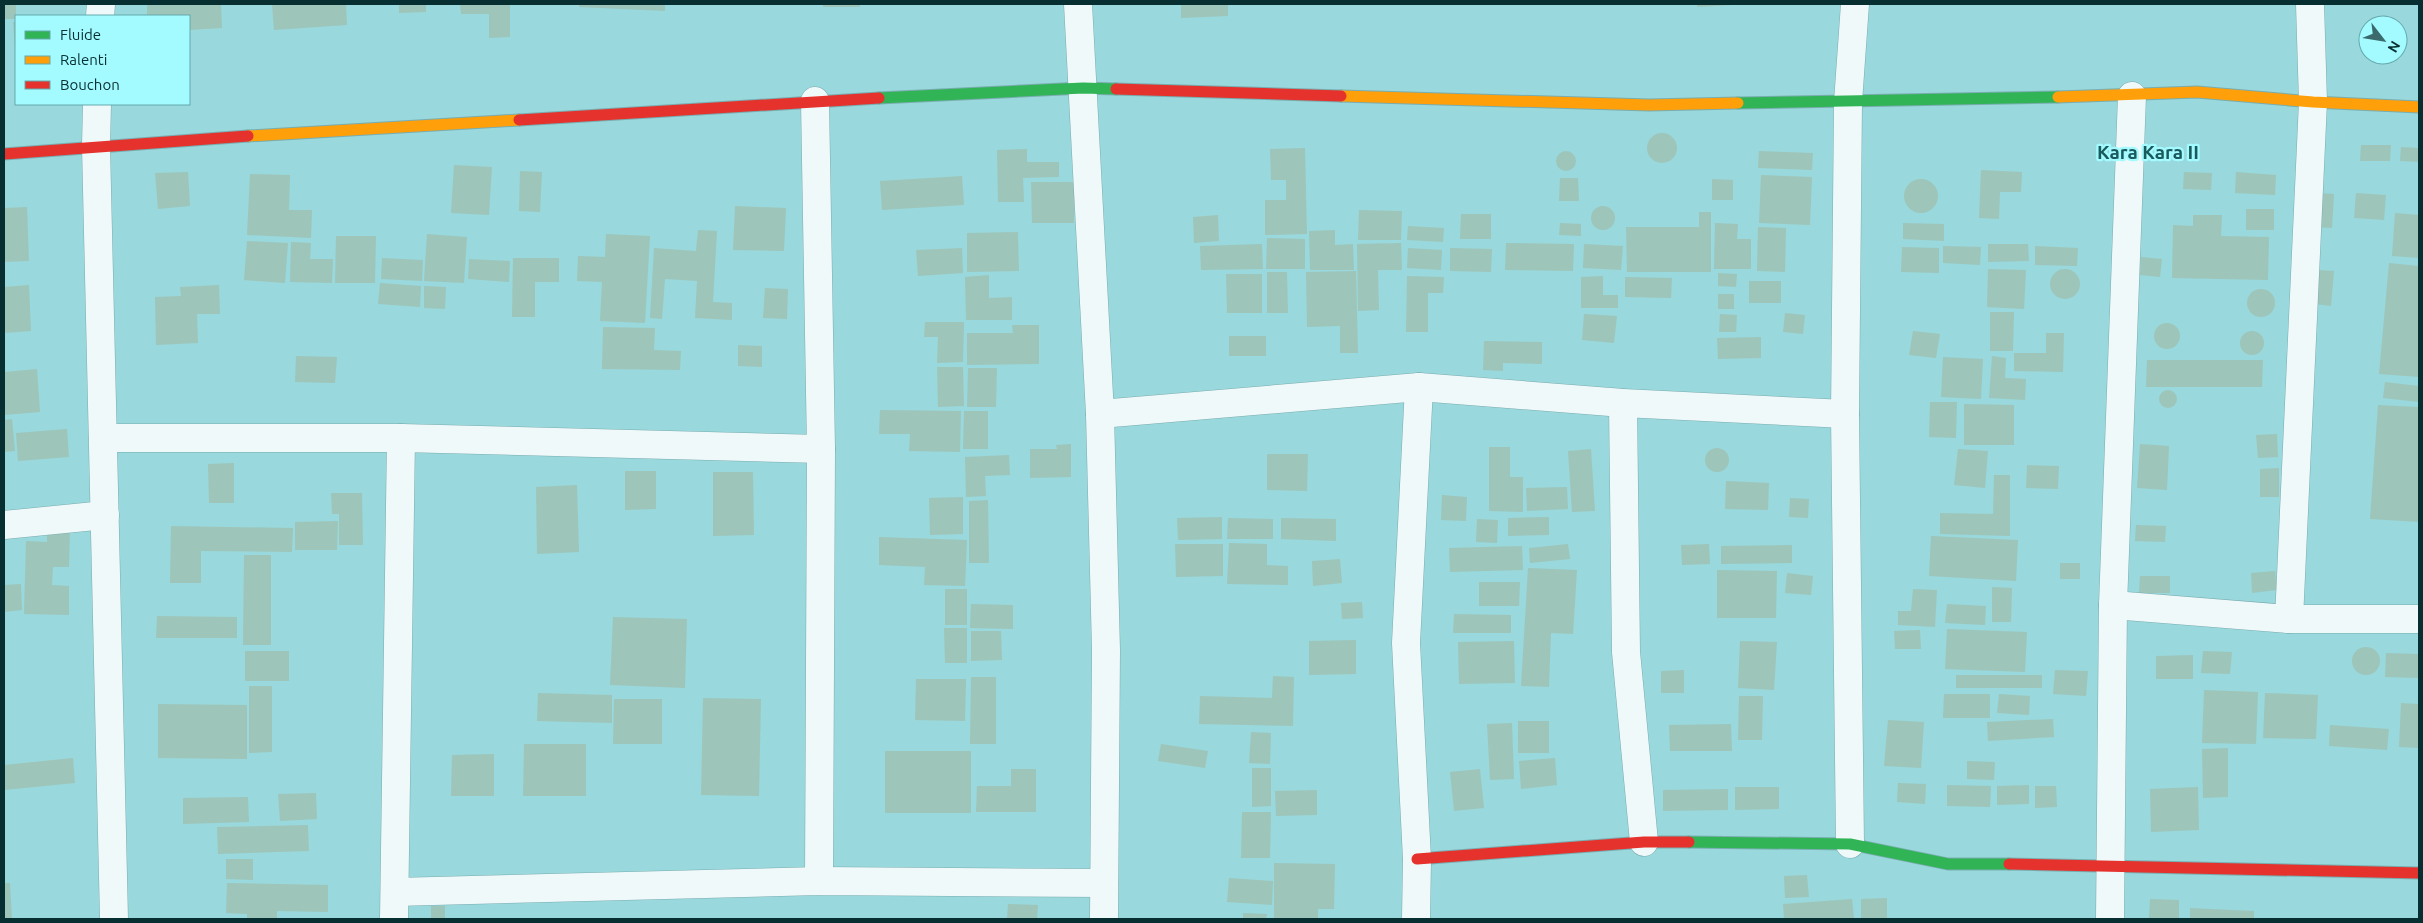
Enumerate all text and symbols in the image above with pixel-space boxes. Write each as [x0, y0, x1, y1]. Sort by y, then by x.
legend [15, 15, 190, 105]
north arrow [2358, 15, 2408, 65]
text: Fluide [60, 26, 101, 43]
text: N [2385, 38, 2404, 55]
text: Ralenti [60, 51, 107, 68]
text: Bouchon [60, 76, 120, 93]
district label: Kara Kara II [2097, 141, 2199, 163]

